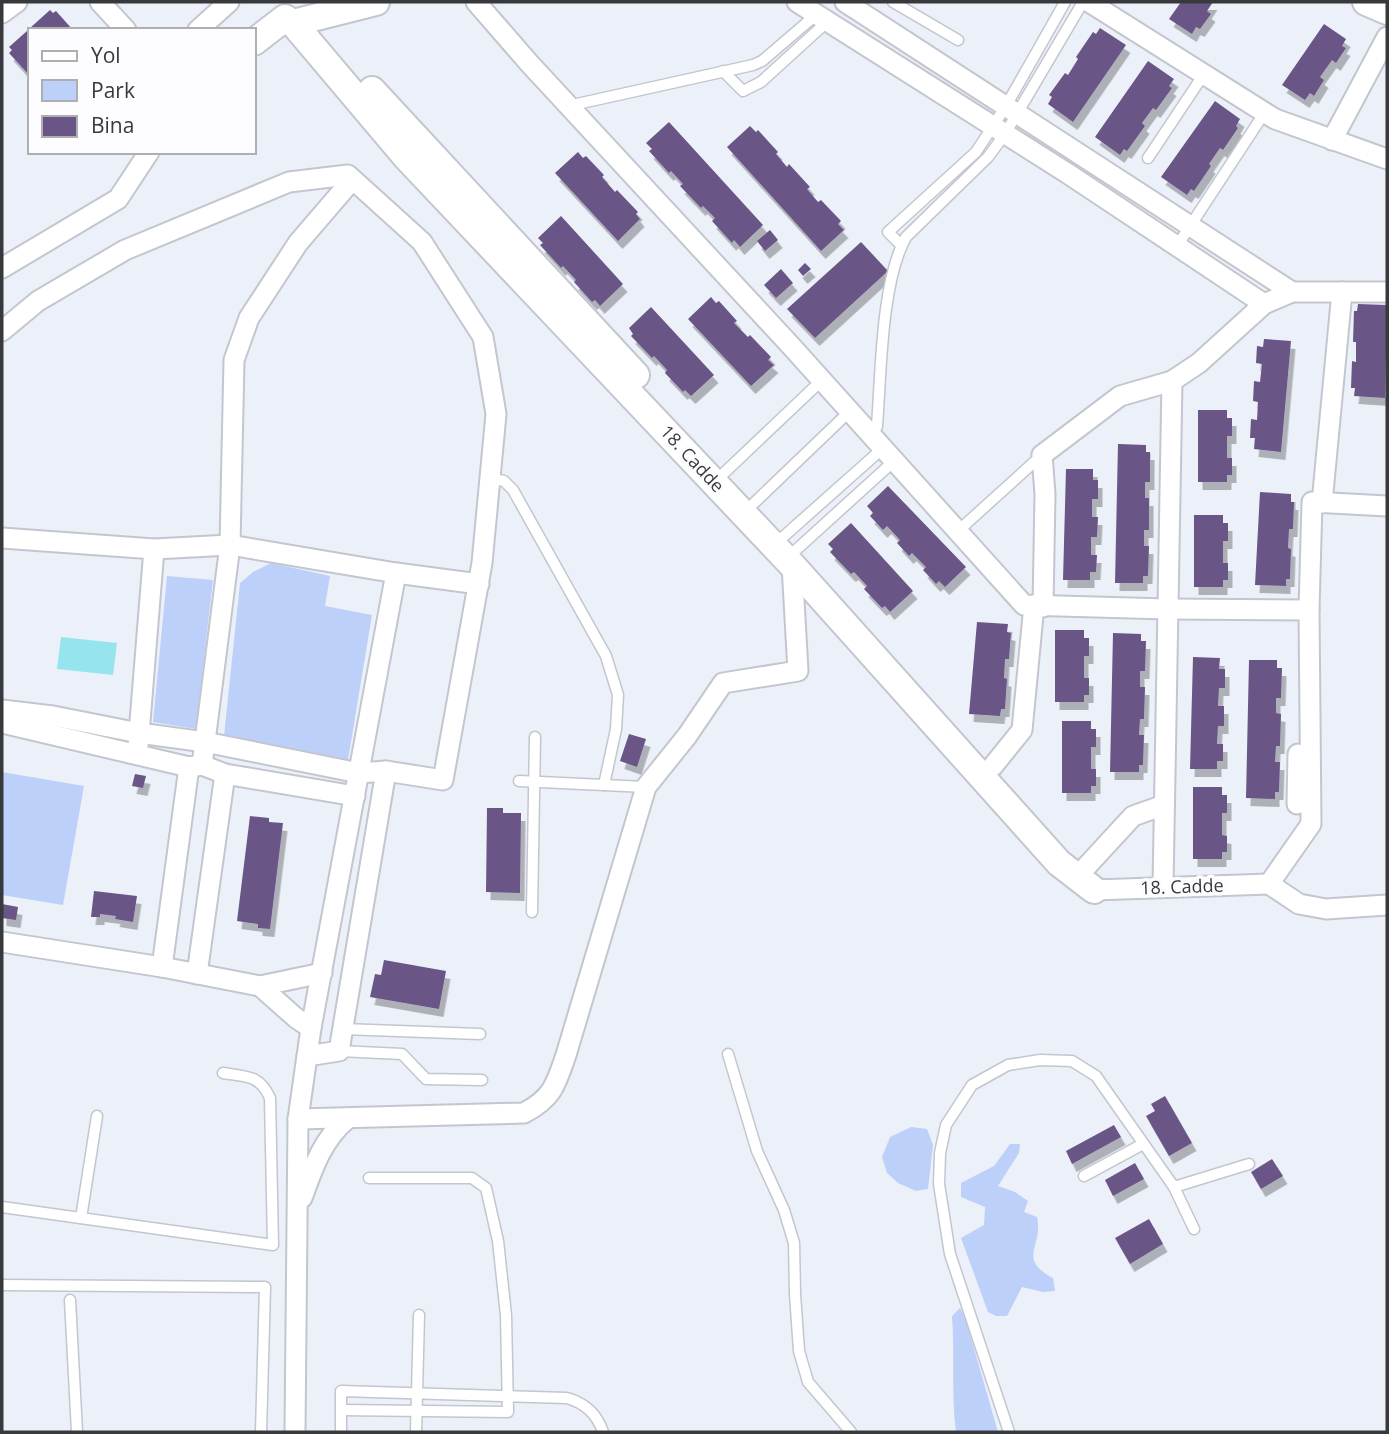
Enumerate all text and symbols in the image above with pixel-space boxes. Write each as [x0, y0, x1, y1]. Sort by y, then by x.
legend [28, 28, 256, 154]
text: Yol [91, 41, 121, 69]
text: Park [91, 76, 135, 104]
text: Bina [91, 111, 134, 139]
street label: 18. Cadde [655, 420, 730, 497]
street label: 18. Cadde [1140, 873, 1224, 899]

